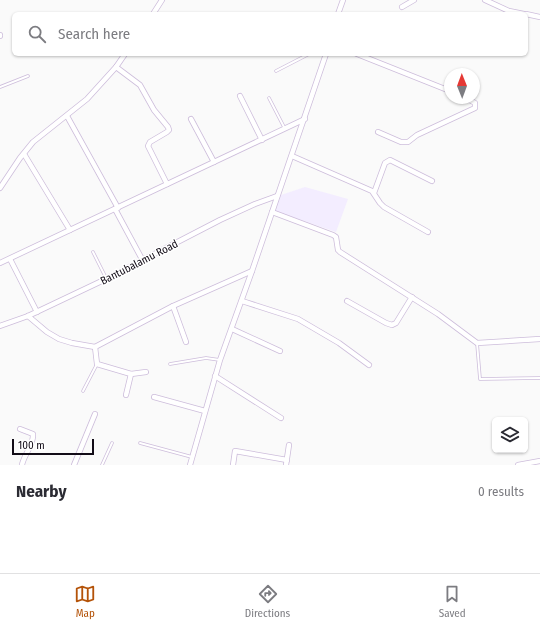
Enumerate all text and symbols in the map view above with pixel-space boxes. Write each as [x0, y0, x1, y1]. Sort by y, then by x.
search box [12, 12, 528, 56]
icon: search [26, 23, 48, 45]
text: Search here [58, 25, 130, 43]
north arrow [444, 68, 480, 104]
street label: Bantubalamu Road [98, 237, 180, 288]
map controls [492, 417, 528, 453]
button: layers [492, 417, 528, 453]
scale bar [12, 437, 94, 456]
text: 100 m [18, 439, 45, 452]
text: Nearby [16, 481, 67, 502]
text: 0 results [478, 484, 524, 499]
tab: Map [74, 583, 96, 620]
tab: Directions [245, 583, 290, 620]
tab: Saved [439, 583, 466, 620]

